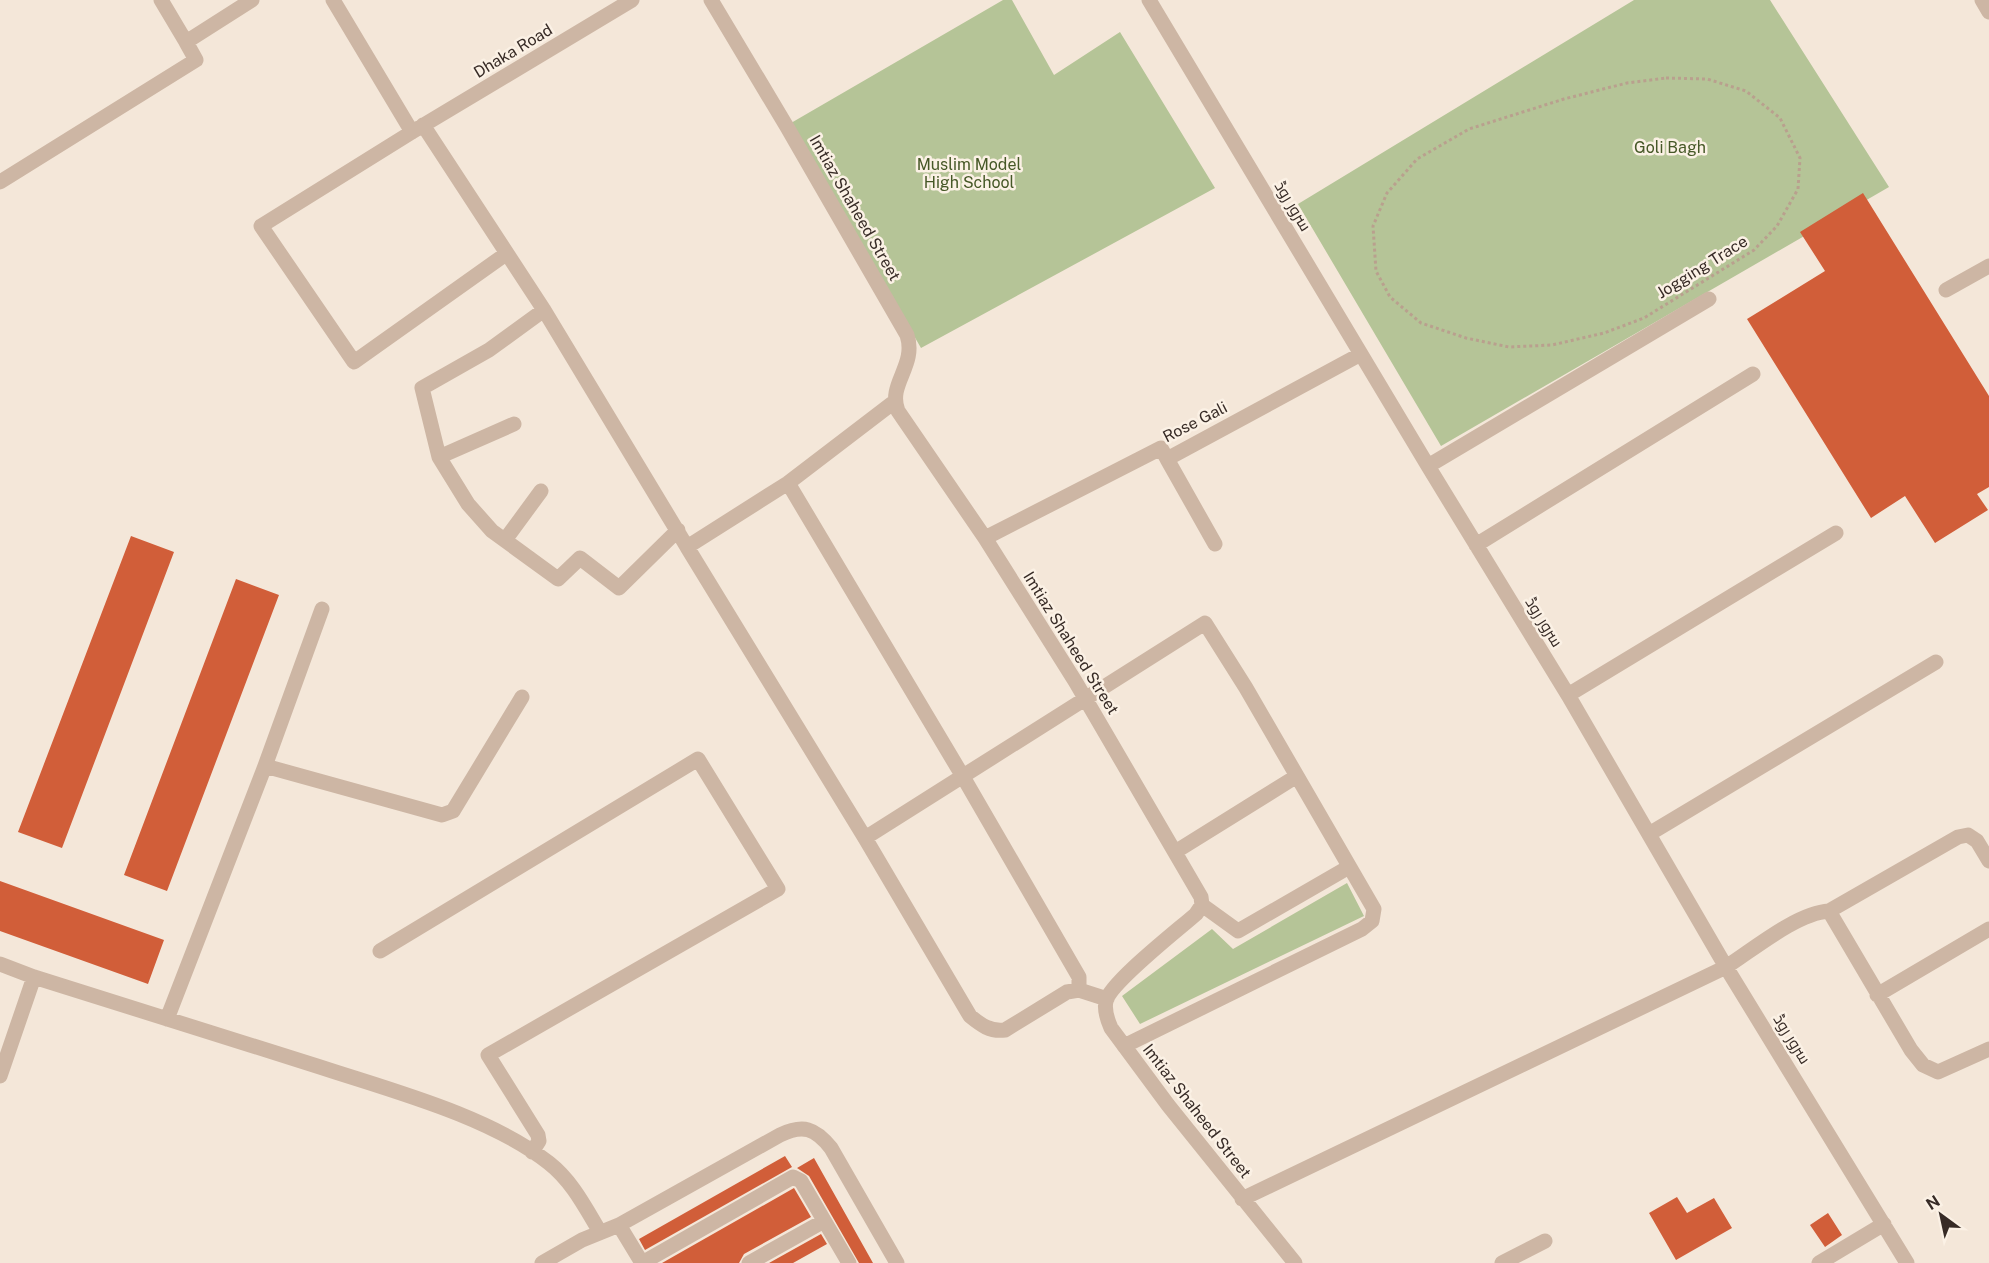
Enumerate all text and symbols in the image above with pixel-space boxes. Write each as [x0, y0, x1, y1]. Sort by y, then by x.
street label: Dhaka Road [470, 20, 556, 82]
street label: Imtiaz Shaheed Street [806, 132, 904, 284]
park label: Goli Bagh [1634, 138, 1706, 157]
park label: Muslim Model High School [917, 155, 1021, 192]
street label: سرور روڈ [1271, 177, 1315, 235]
street label: Jogging Trace [1653, 232, 1751, 302]
street label: Rose Gali [1160, 398, 1230, 446]
street label: Imtiaz Shaheed Street [1019, 568, 1123, 718]
street label: سرور روڈ [1521, 594, 1567, 650]
street label: سرور روڈ [1769, 1011, 1815, 1067]
street label: Imtiaz Shaheed Street [1139, 1040, 1255, 1182]
north arrow [1911, 1185, 1971, 1245]
text: N [1923, 1191, 1944, 1214]

